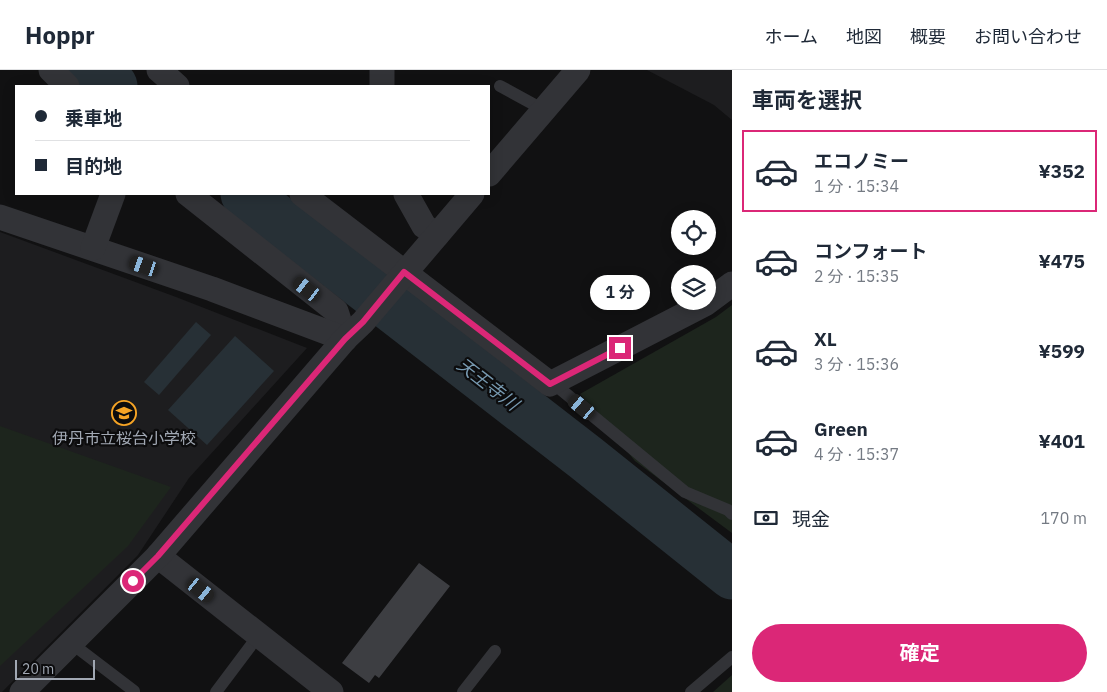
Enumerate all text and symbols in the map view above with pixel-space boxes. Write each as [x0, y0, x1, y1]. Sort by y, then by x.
text: Hoppr [25, 19, 95, 51]
text: ホーム [765, 25, 818, 48]
text: 地図 [846, 25, 882, 48]
text: 概要 [910, 25, 946, 48]
text: お問い合わせ [974, 25, 1082, 48]
text: 車両を選択 [752, 85, 862, 114]
text: 乗車地 [65, 106, 122, 130]
icon: car [754, 149, 799, 194]
text: エコノミー [814, 149, 909, 173]
text: 目的地 [65, 154, 122, 178]
text: ¥352 [1038, 159, 1085, 183]
text: 1 分 · 15:34 [814, 176, 899, 196]
map controls [671, 210, 716, 310]
button: locate [671, 210, 716, 255]
icon: car [754, 239, 799, 284]
text: コンフォート [814, 239, 927, 263]
text: ¥475 [1038, 249, 1085, 273]
car [127, 254, 160, 278]
button: layers [671, 265, 716, 310]
text: 2 分 · 15:35 [814, 266, 899, 286]
car [290, 274, 323, 304]
callout: 1 分 [590, 276, 650, 310]
text: 1 分 [605, 282, 635, 302]
text: XL [814, 327, 837, 351]
icon: car [754, 329, 799, 374]
route end [609, 337, 631, 359]
text: ¥599 [1038, 339, 1085, 363]
water label: 天王寺川 [453, 353, 525, 416]
text: 3 分 · 15:36 [814, 354, 899, 374]
car [565, 392, 598, 422]
school or university icon: 伊丹市立桜台小学校 [111, 400, 137, 426]
text: Green [814, 417, 868, 441]
icon: car [754, 419, 799, 464]
place label: 伊丹市立桜台小学校 [52, 428, 196, 448]
text: ¥401 [1038, 429, 1085, 453]
text: 4 分 · 15:37 [814, 444, 899, 464]
icon: cash [752, 504, 780, 532]
text: 現金 [792, 507, 830, 531]
text: 170 m [1040, 508, 1087, 528]
route start [122, 570, 144, 592]
car [184, 575, 217, 605]
button: 確定 [752, 624, 1087, 682]
scale bar [15, 657, 95, 680]
text: 20 m [22, 660, 54, 678]

